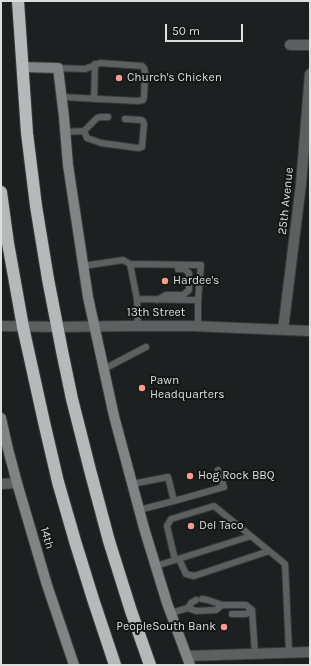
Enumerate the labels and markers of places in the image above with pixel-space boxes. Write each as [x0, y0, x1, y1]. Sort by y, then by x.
place label: Church's Chicken [127, 71, 222, 85]
marker: Church's Chicken [114, 73, 124, 83]
place label: Hardee's [173, 274, 219, 288]
marker: Hardee's [160, 276, 170, 286]
place label: Pawn Headquarters [150, 374, 224, 402]
marker: Pawn Headquarters [137, 383, 147, 393]
place label: Hog Rock BBQ [198, 469, 275, 483]
marker: Hog Rock BBQ [185, 471, 195, 481]
place label: Del Taco [199, 519, 244, 533]
marker: Del Taco [186, 521, 196, 531]
place label: PeopleSouth Bank [116, 620, 216, 634]
marker: PeopleSouth Bank [219, 622, 229, 632]

